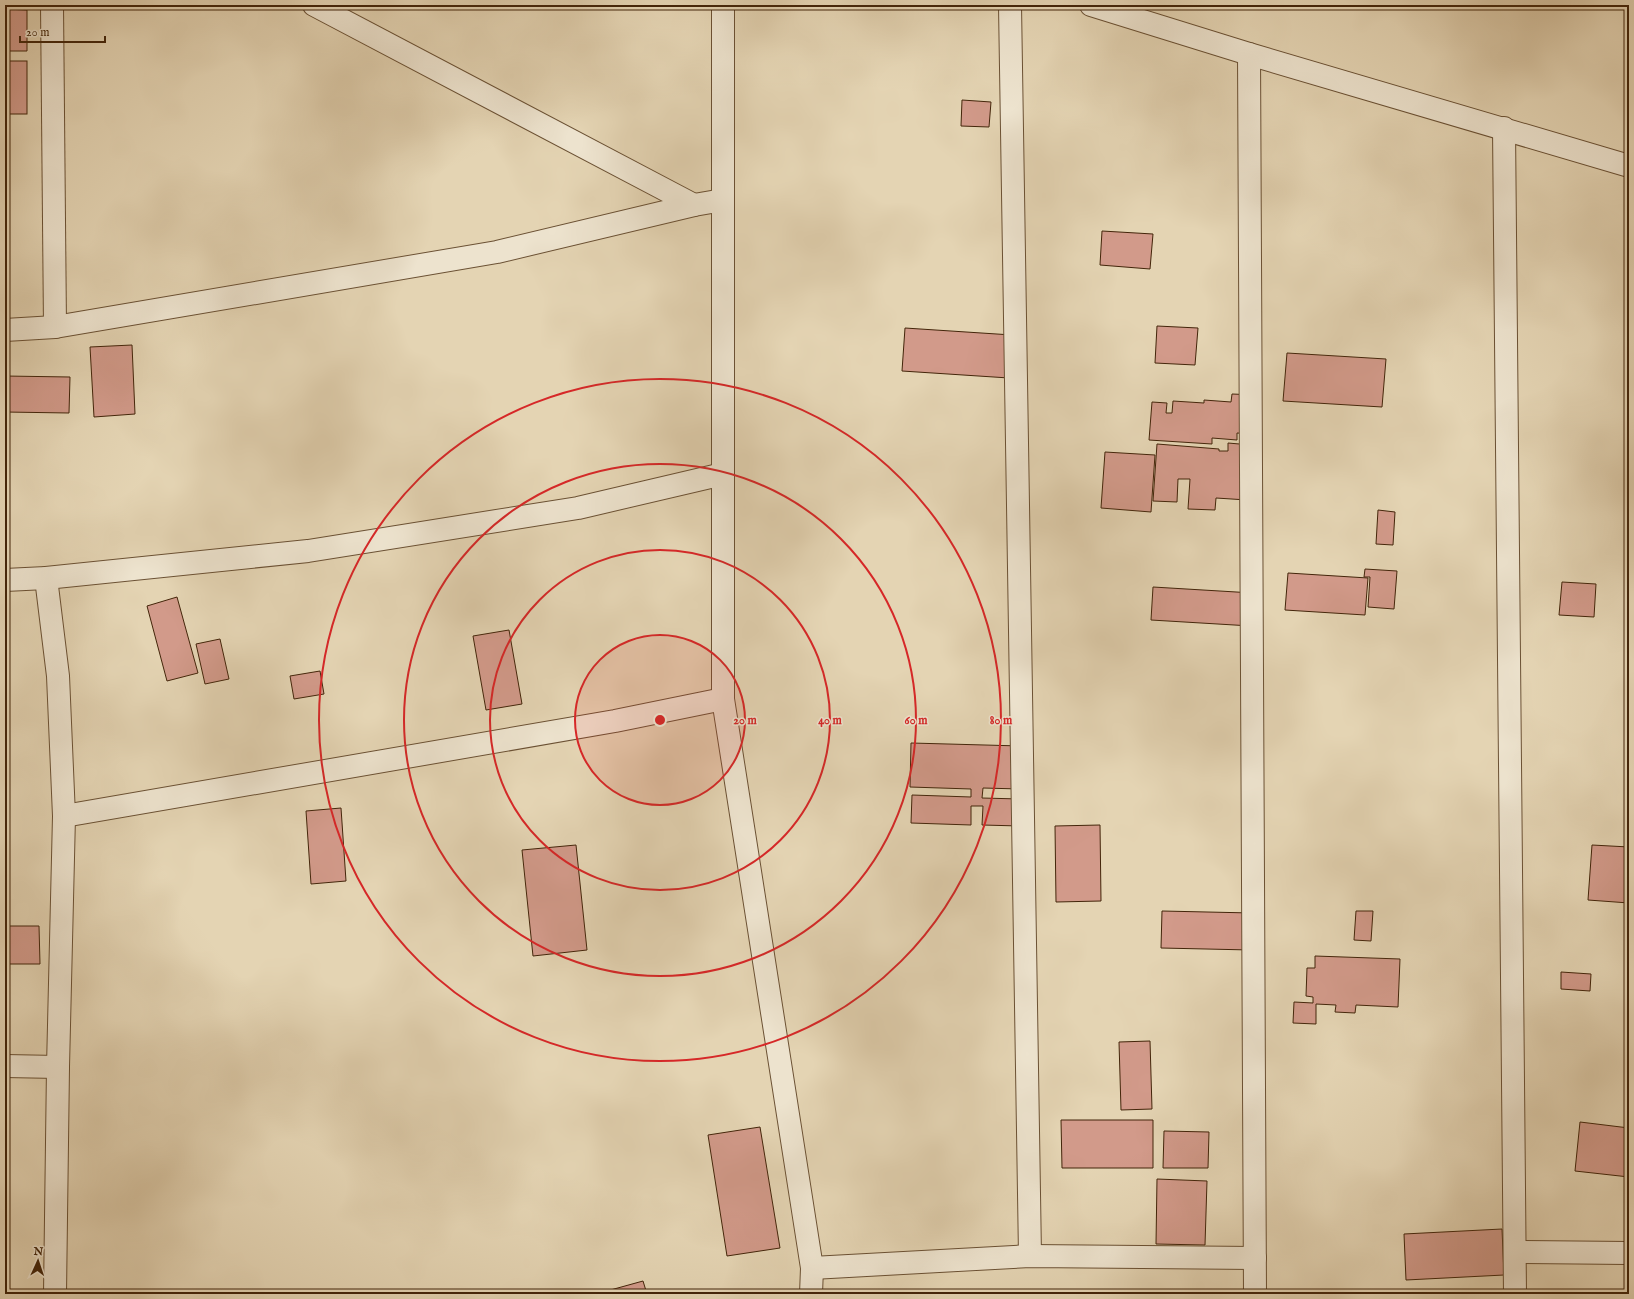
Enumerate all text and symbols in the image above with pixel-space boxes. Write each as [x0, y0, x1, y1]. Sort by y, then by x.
scale bar [20, 18, 105, 44]
text: 20 m [26, 25, 49, 40]
centre of rings [653, 713, 667, 727]
text: 20 m [733, 713, 757, 728]
text: 40 m [818, 713, 843, 728]
text: 60 m [905, 713, 928, 728]
text: 80 m [990, 713, 1013, 728]
north arrow [18, 1241, 58, 1281]
text: N [32, 1245, 44, 1259]

